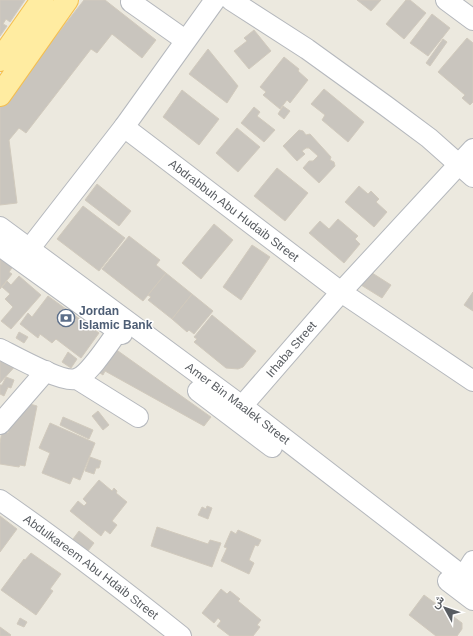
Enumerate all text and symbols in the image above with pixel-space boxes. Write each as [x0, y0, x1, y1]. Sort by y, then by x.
street label: Abdrabbuh Abu Hudaib Street [166, 157, 302, 265]
place label: Jordan Islamic Bank [79, 304, 153, 332]
bank icon: Jordan Islamic Bank [56, 308, 76, 328]
street label: Irhaba Street [263, 318, 320, 380]
street label: Amer Bin Maalek Street [183, 360, 293, 448]
street label: Abdulkareem Abu Hdaib Street [21, 512, 162, 623]
north arrow [425, 588, 465, 628]
text: ش [428, 593, 447, 611]

